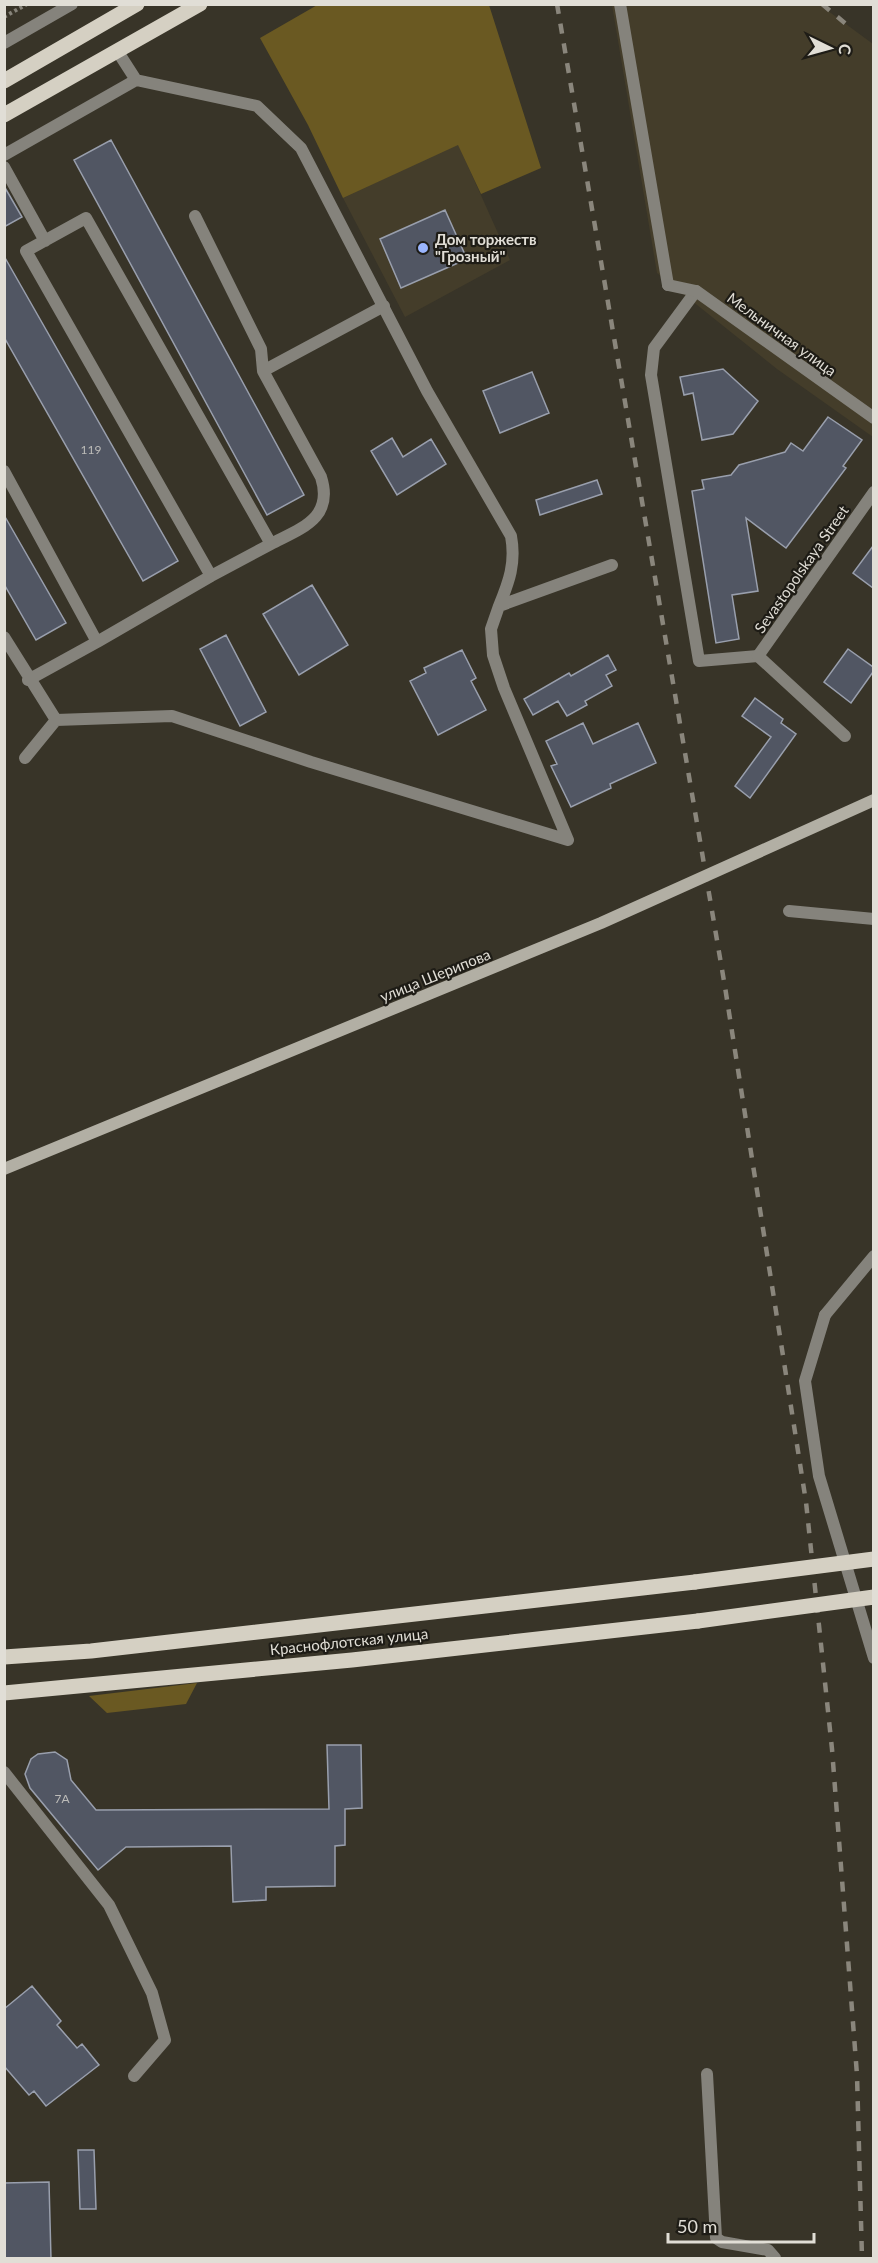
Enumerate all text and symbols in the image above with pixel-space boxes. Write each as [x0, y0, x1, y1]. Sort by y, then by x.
north arrow [800, 18, 860, 78]
text: С [835, 43, 855, 56]
place label: Дом торжеств "Грозный" [435, 230, 537, 265]
marker: Дом торжеств "Грозный" [416, 241, 430, 255]
street label: Мельничная улица [724, 288, 840, 380]
house number: 119 [81, 442, 101, 457]
street label: Sevastopolskaya Street [750, 501, 852, 636]
street label: улица Шерипова [377, 945, 493, 1005]
street label: Краснофлотская улица [269, 1624, 429, 1658]
house number: 7А [54, 1791, 70, 1806]
scale bar [668, 2206, 814, 2244]
text: 50 m [677, 2215, 717, 2237]

